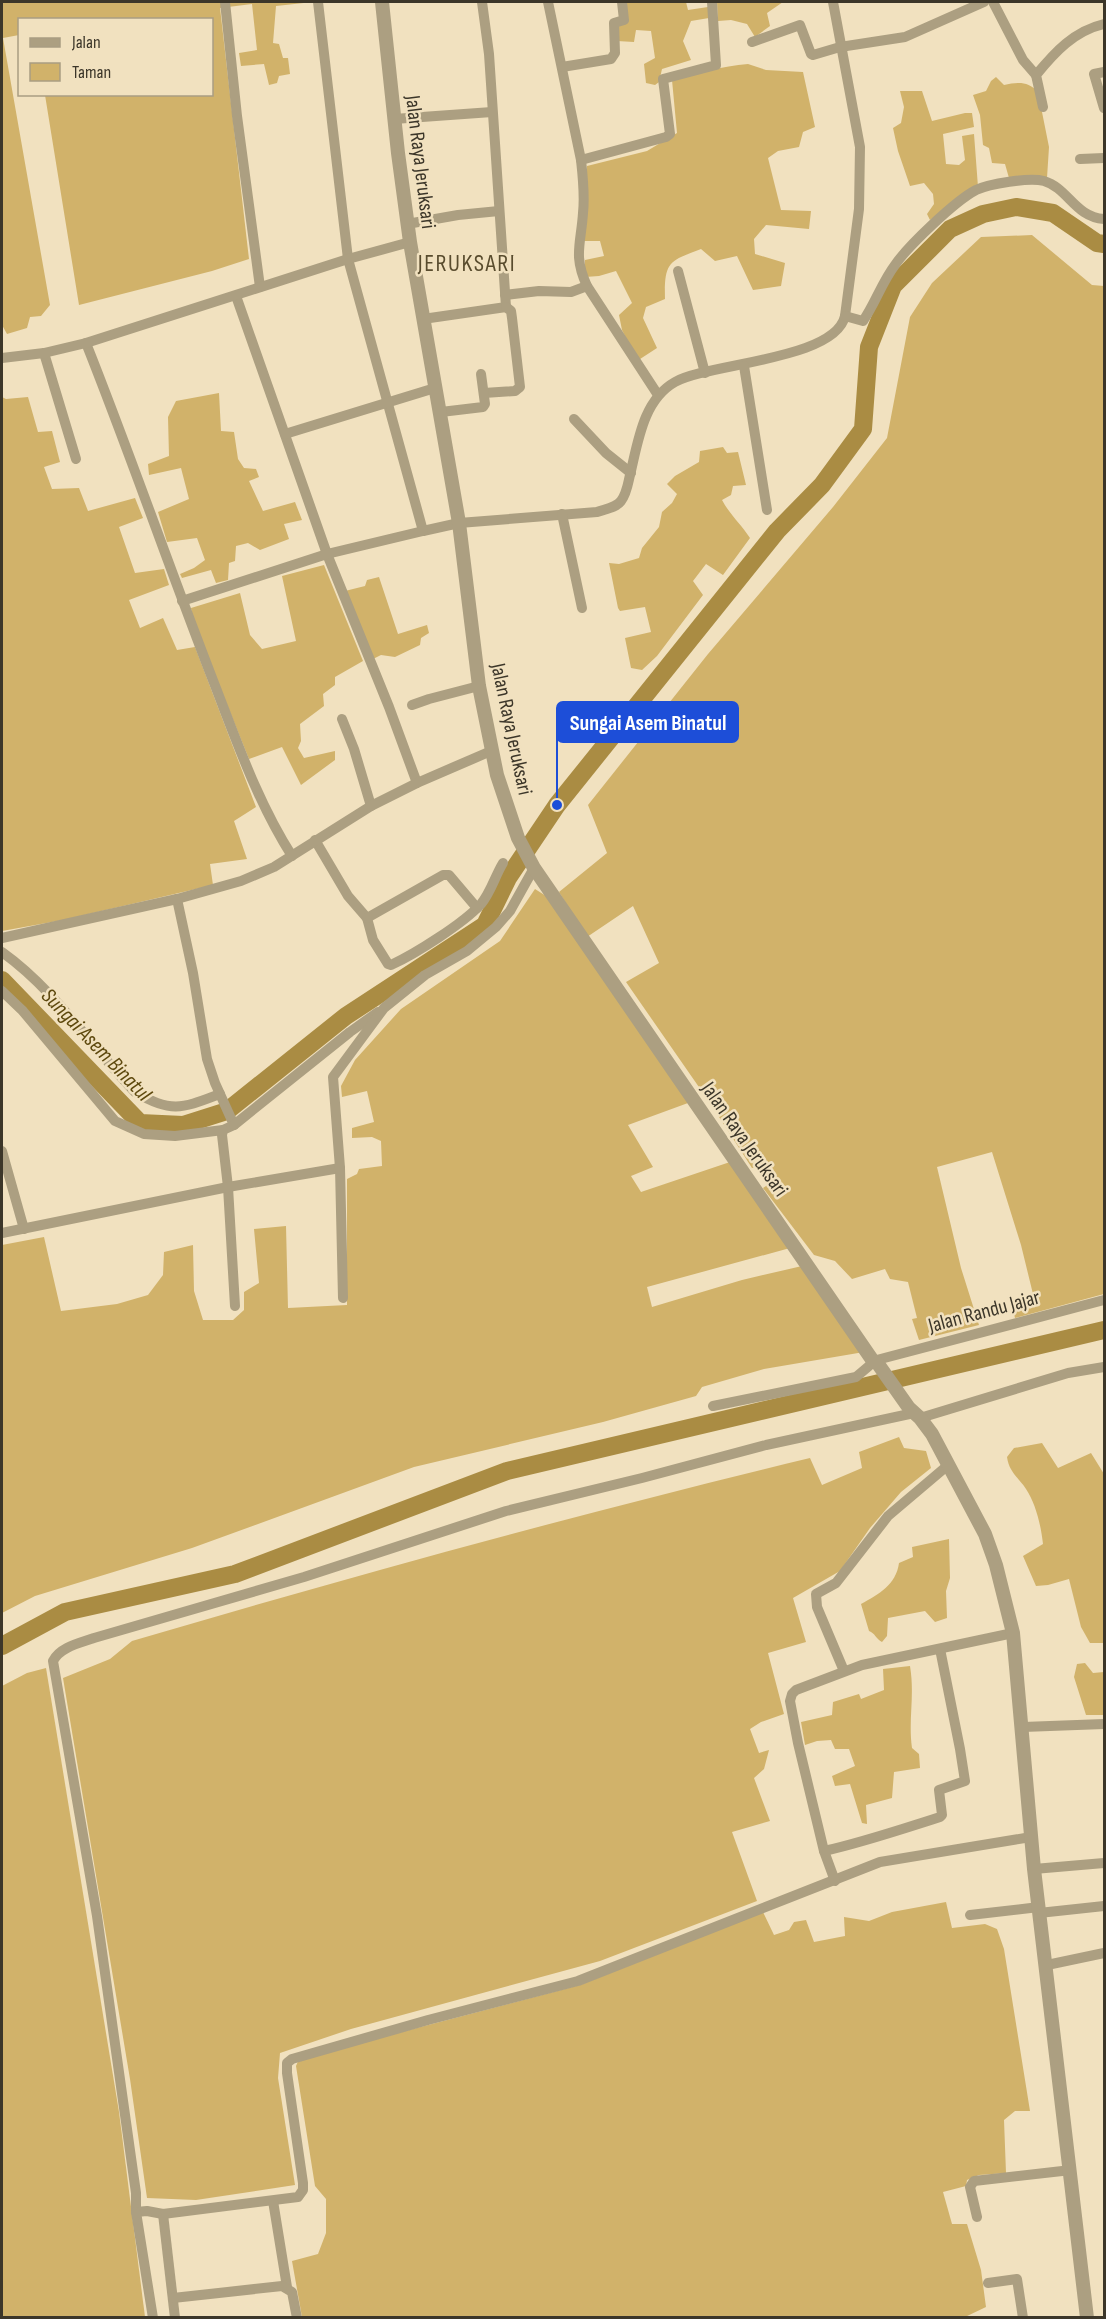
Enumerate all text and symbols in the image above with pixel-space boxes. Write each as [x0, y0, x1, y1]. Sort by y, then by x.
legend [18, 18, 213, 96]
text: Jalan [71, 32, 101, 53]
text: Taman [72, 62, 111, 83]
street label: Jalan Raya Jeruksari [400, 93, 441, 230]
district label: JERUKSARI [417, 249, 516, 278]
street label: Jalan Raya Jeruksari [485, 660, 538, 797]
callout: Sungai Asem Binatul [557, 702, 738, 742]
text: Sungai Asem Binatul [570, 710, 726, 737]
water label: Sungai Asem Binatul [35, 983, 157, 1108]
street label: Jalan Raya Jeruksari [695, 1076, 793, 1201]
street label: Jalan Randu Jajar [925, 1285, 1043, 1339]

